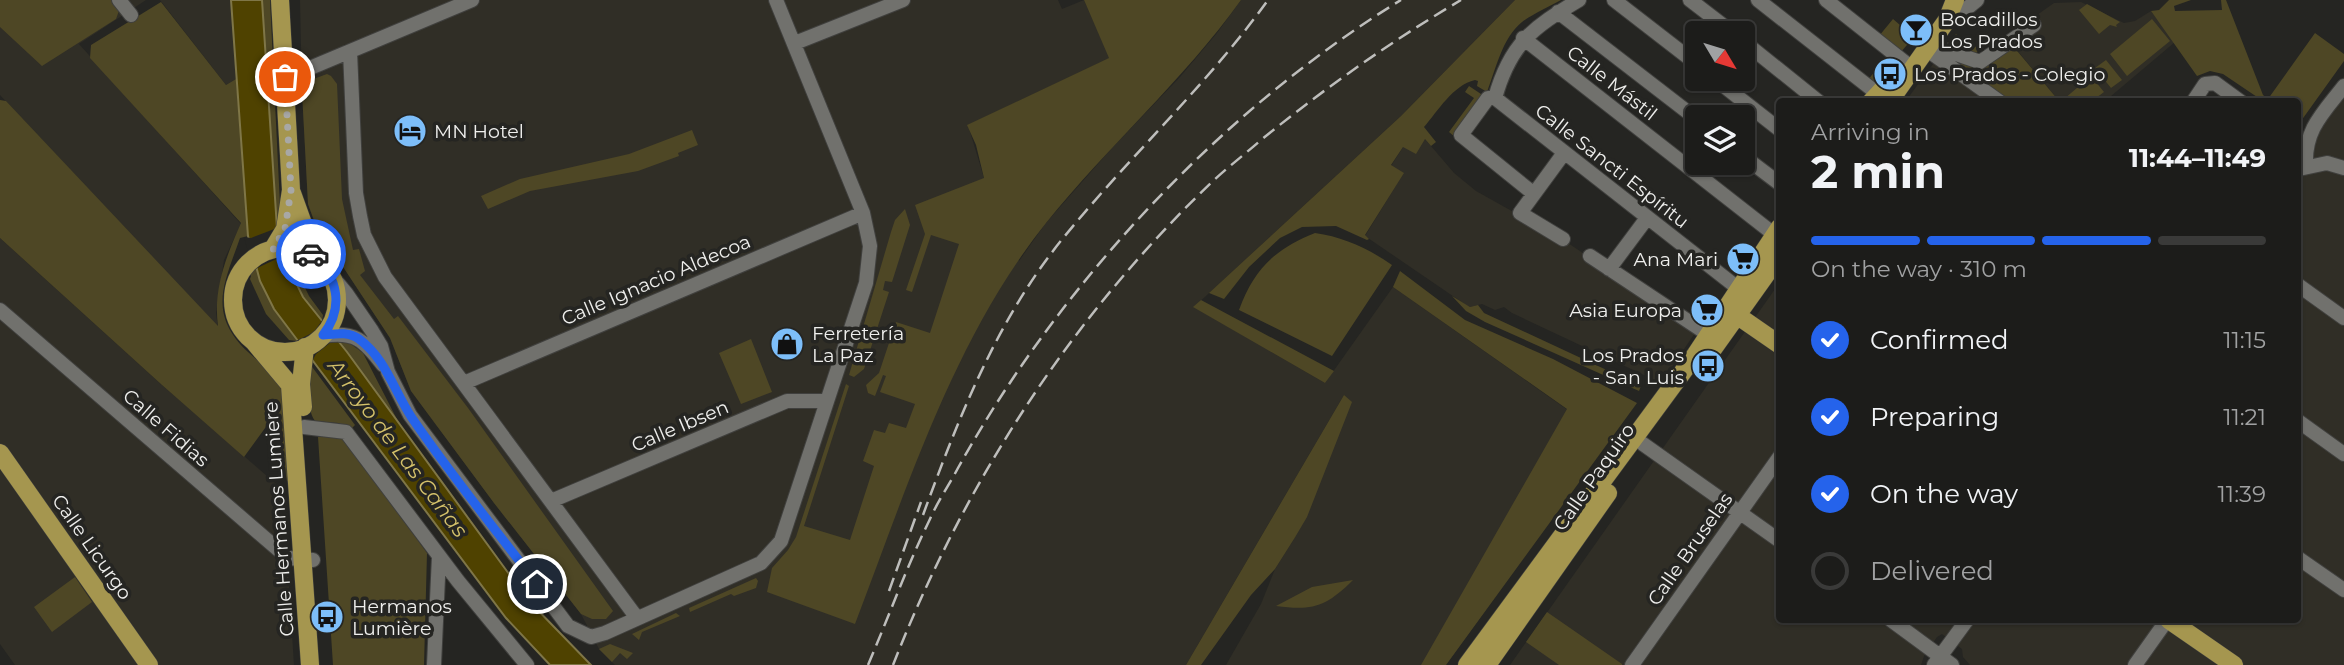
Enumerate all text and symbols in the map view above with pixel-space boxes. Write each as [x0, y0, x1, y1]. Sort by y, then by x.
place label: Bocadillos Los Prados [1940, 8, 2043, 53]
bar icon: Bocadillos Los Prados [1897, 11, 1935, 49]
north arrow [1685, 21, 1755, 91]
map controls [1685, 21, 1755, 175]
street label: Calle Mástil [1562, 41, 1662, 125]
pin [255, 47, 315, 107]
bus stop icon: Los Prados - Colegio [1871, 55, 1909, 93]
icon: bag [266, 58, 304, 96]
place label: Los Prados - Colegio [1914, 63, 2105, 86]
street label: Calle Sancti Espíritu [1531, 99, 1693, 233]
button: layers [1685, 105, 1755, 175]
hotel icon: MN Hotel [391, 112, 429, 150]
text: Arriving in [1811, 118, 1930, 146]
place label: MN Hotel [434, 120, 524, 143]
text: 11:44–11:49 [2129, 142, 2266, 174]
text: 2 min [1811, 143, 1945, 200]
courier [276, 219, 346, 289]
street label: Calle Ignacio Aldecoa [558, 230, 754, 330]
icon: car [292, 235, 330, 273]
supermarket icon: Ana Mari [1724, 240, 1762, 278]
place label: Ana Mari [1633, 248, 1718, 271]
text: On the way · 310 m [1811, 255, 2027, 283]
supermarket icon: Asia Europa [1688, 291, 1726, 329]
place label: Asia Europa [1569, 299, 1682, 322]
icon: check [1811, 321, 1849, 359]
place label: Ferretería La Paz [812, 322, 904, 367]
text: Confirmed [1870, 324, 2009, 356]
shop icon: Ferretería La Paz [768, 325, 806, 363]
text: 11:15 [2223, 326, 2266, 354]
place label: Los Prados - San Luis [1581, 344, 1684, 389]
bus stop icon: Los Prados - San Luis [1689, 347, 1727, 385]
water label: Arroyo de Las Cañas [322, 353, 473, 542]
street label: Calle Fidias [118, 384, 214, 472]
street label: Calle Ibsen [628, 395, 732, 457]
icon: check [1811, 398, 1849, 436]
street label: Calle Hermanos Lumiere [259, 401, 299, 637]
text: Preparing [1870, 401, 1999, 433]
text: 11:21 [2223, 403, 2266, 431]
street label: Calle Paquiro [1548, 419, 1640, 535]
icon: check [1811, 475, 1849, 513]
text: On the way [1870, 478, 2018, 510]
text: 11:39 [2218, 480, 2266, 508]
street label: Calle Bruselas [1643, 488, 1737, 610]
street label: Calle Licurgo [47, 490, 137, 604]
pin [507, 554, 567, 614]
text: Delivered [1870, 555, 1994, 587]
icon: home [518, 565, 556, 603]
place label: Hermanos Lumière [352, 595, 452, 640]
bus stop icon: Hermanos Lumière [308, 598, 346, 636]

